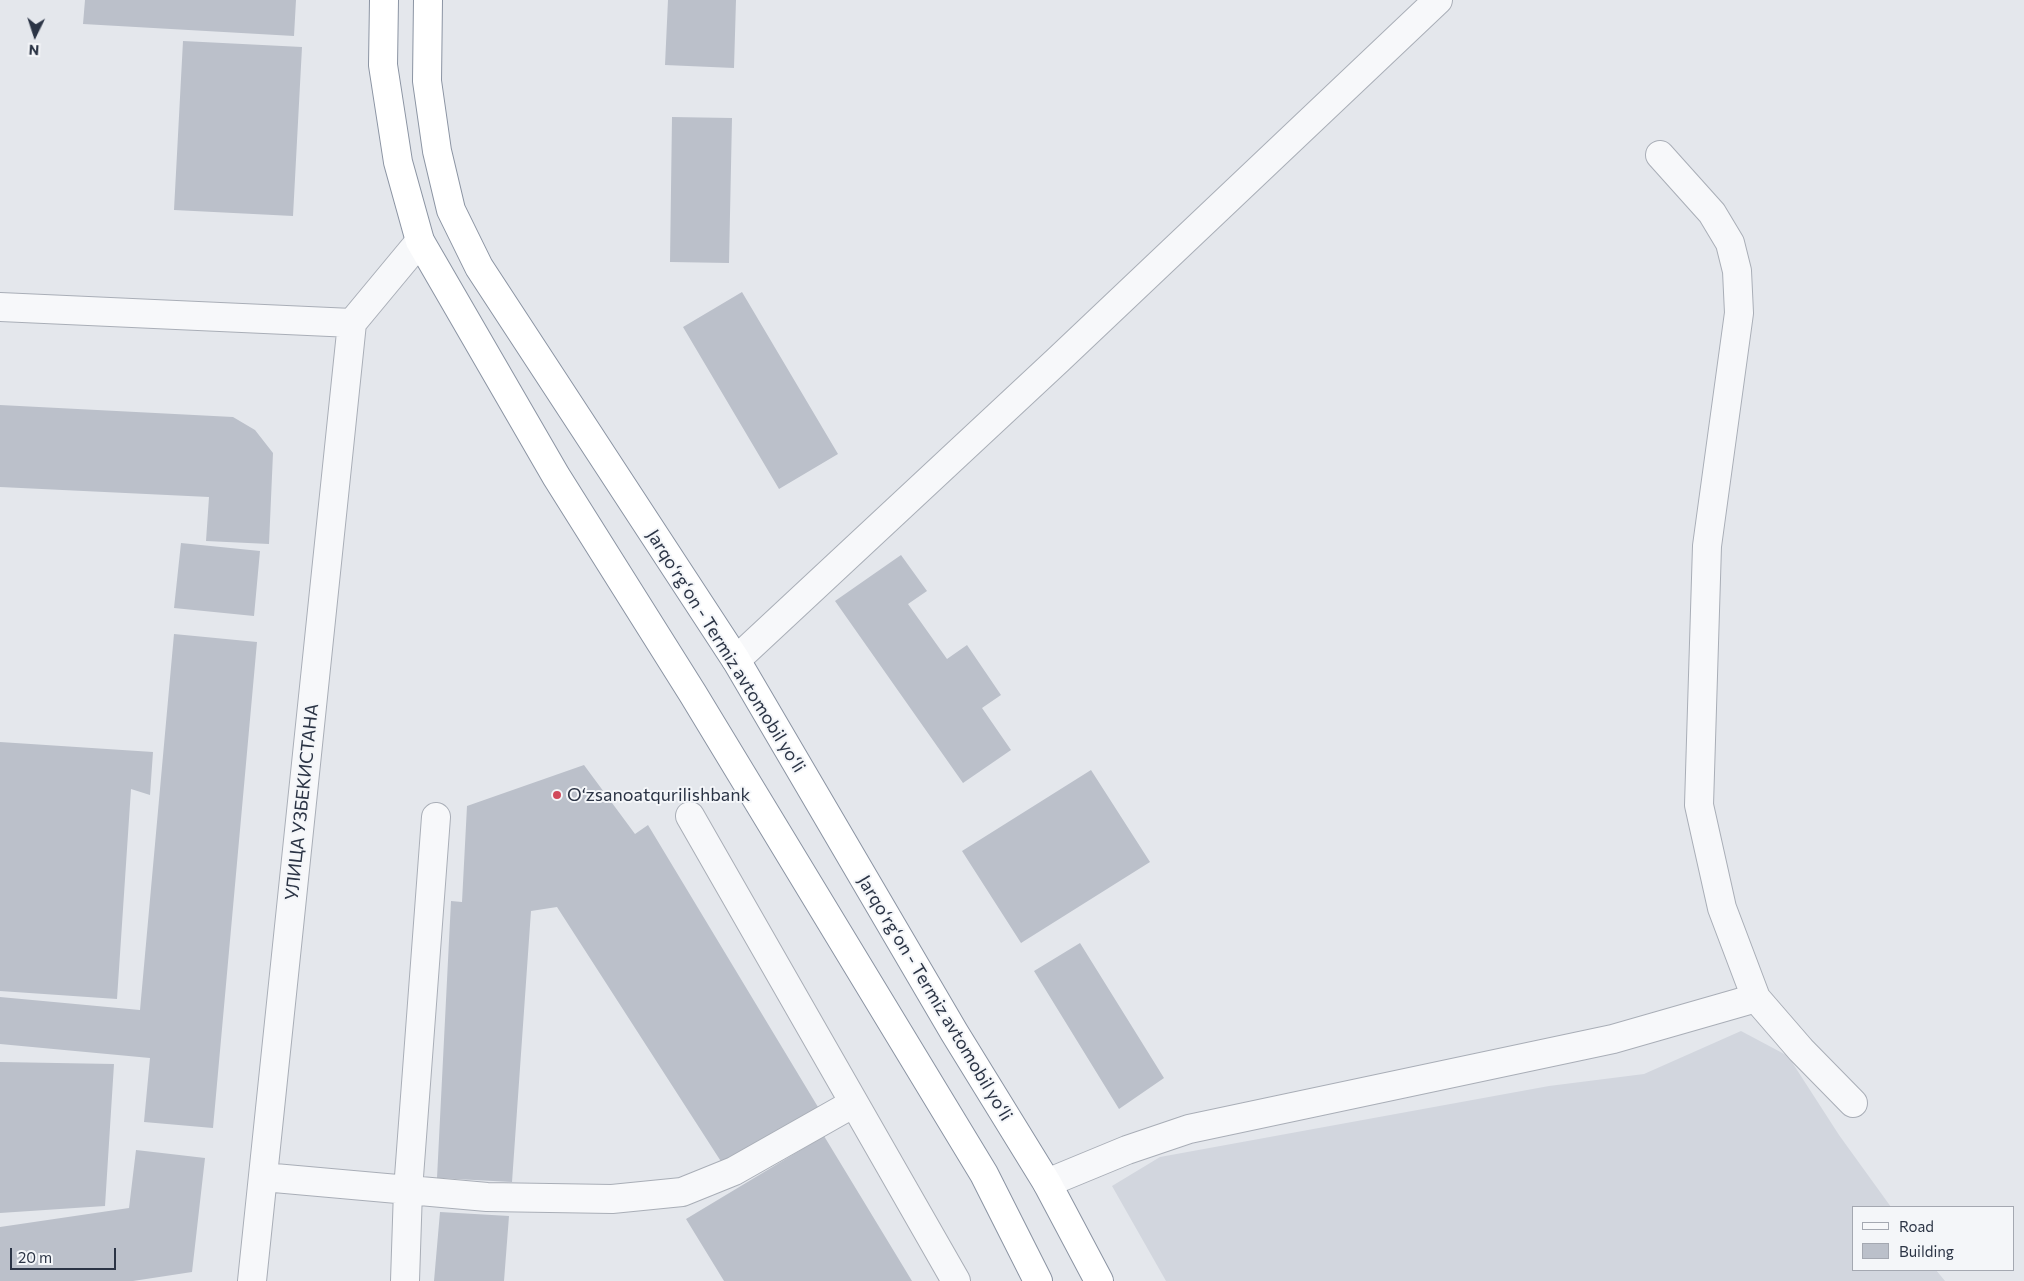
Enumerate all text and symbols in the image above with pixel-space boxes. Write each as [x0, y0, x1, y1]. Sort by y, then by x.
north arrow [10, 10, 60, 60]
text: N [28, 42, 40, 59]
street label: Jarqoʻrgʻon - Termiz avtomobil yoʻli [642, 526, 810, 776]
street label: УЛИЦА УЗБЕКИСТАНА [281, 702, 323, 902]
place label: Oʻzsanoatqurilishbank [567, 784, 750, 806]
marker: Oʻzsanoatqurilishbank [551, 789, 563, 801]
street label: Jarqoʻrgʻon - Termiz avtomobil yoʻli [853, 871, 1017, 1125]
legend [1852, 1206, 2014, 1271]
text: Road [1899, 1217, 1934, 1235]
scale bar [12, 1238, 119, 1270]
text: Building [1899, 1242, 1954, 1260]
text: 20 m [18, 1248, 52, 1266]

